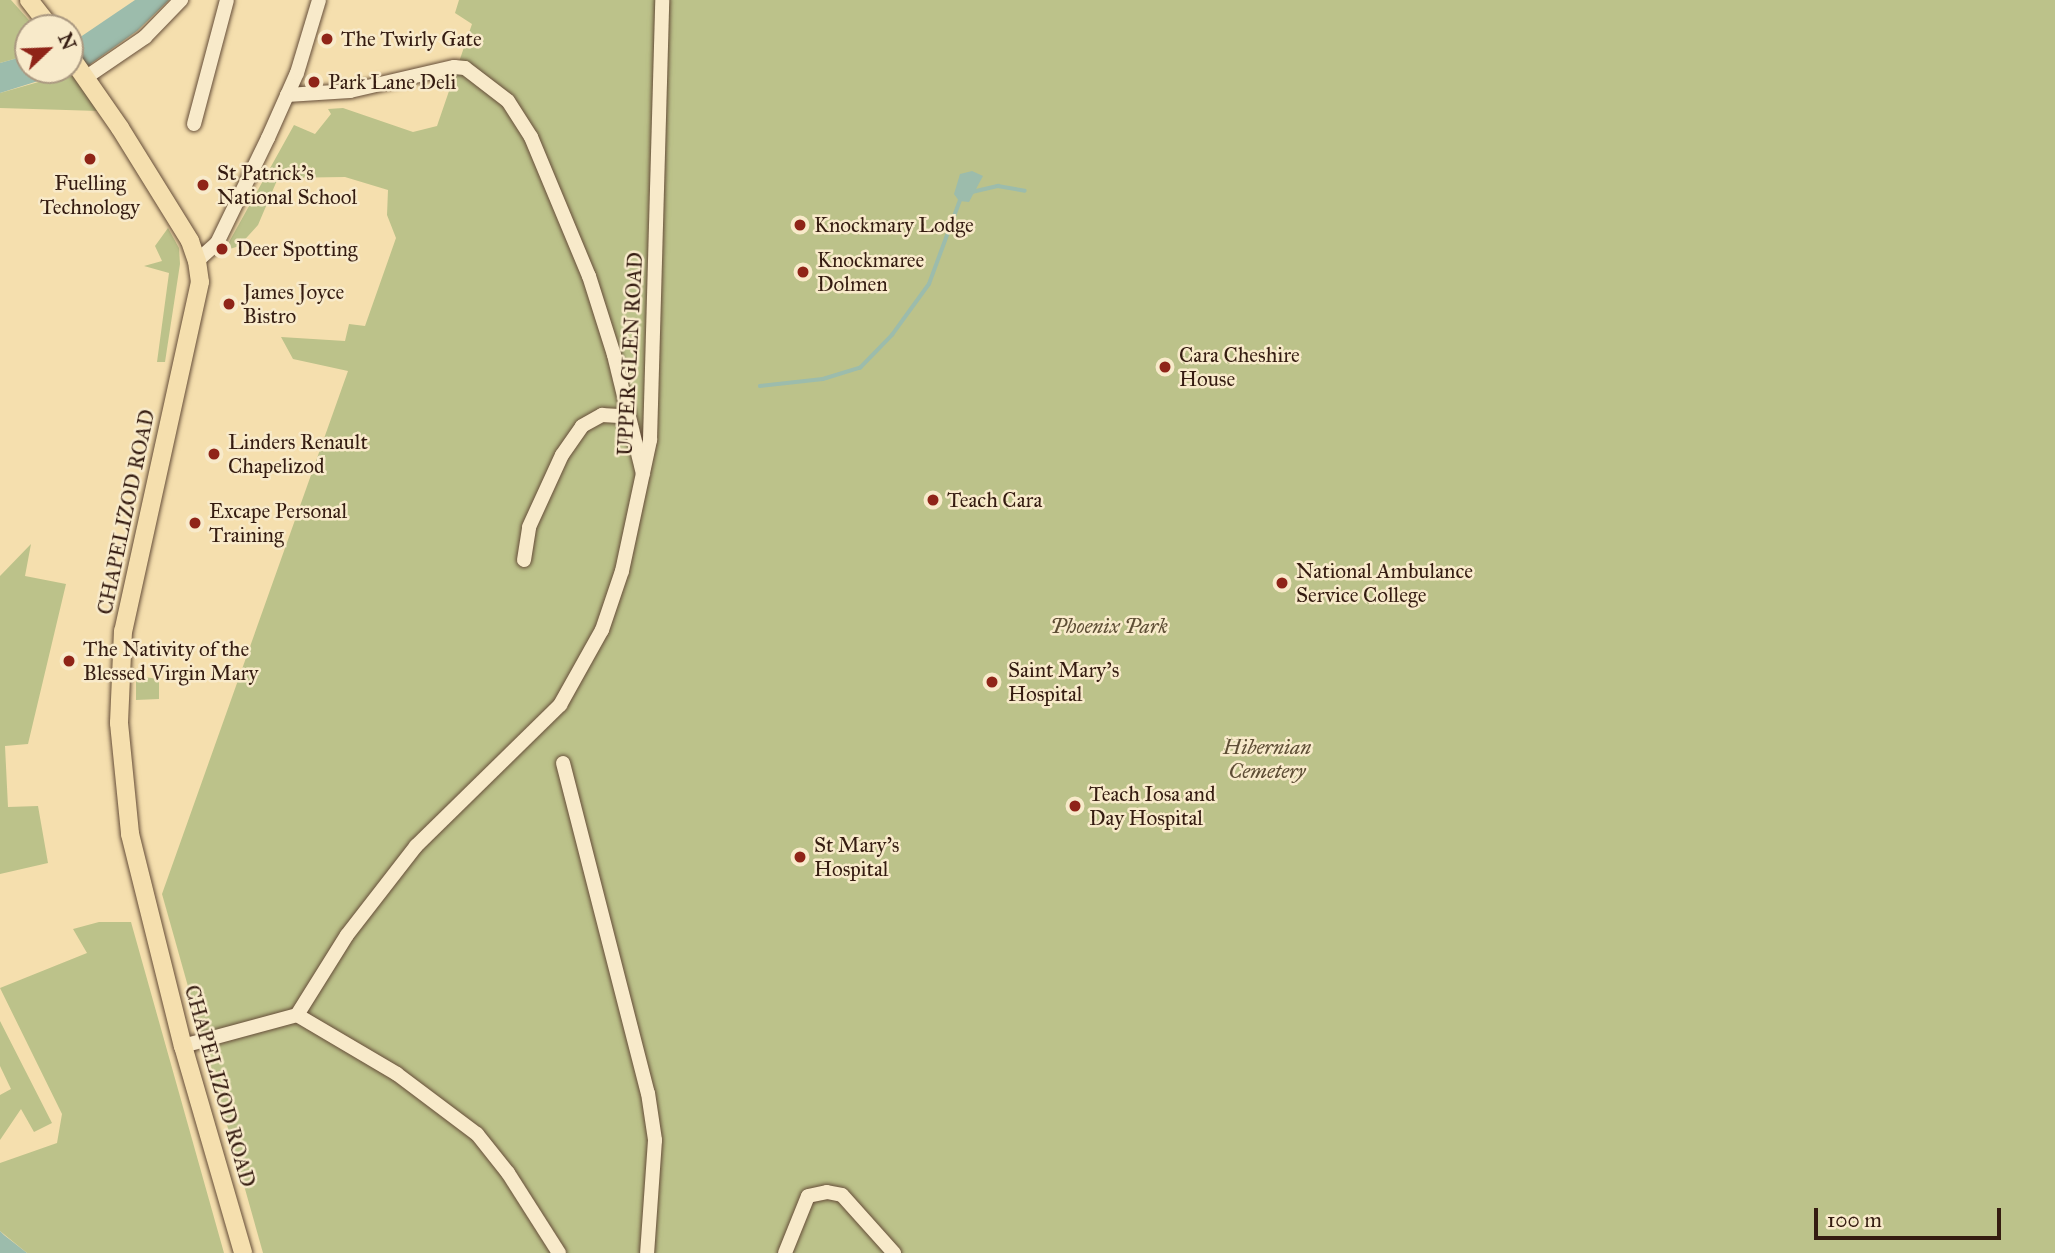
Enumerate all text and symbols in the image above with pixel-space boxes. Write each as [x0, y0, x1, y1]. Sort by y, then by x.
north arrow [14, 14, 84, 84]
place label: The Twirly Gate [341, 26, 482, 52]
text: N [53, 29, 81, 53]
marker: The Twirly Gate [319, 31, 335, 47]
place label: Park Lane Deli [328, 69, 456, 95]
marker: Park Lane Deli [306, 74, 322, 90]
marker: Fuelling Technology [82, 151, 98, 167]
place label: St Patrick's National School [217, 160, 357, 210]
place label: Fuelling Technology [40, 170, 140, 220]
marker: St Patrick's National School [195, 177, 211, 193]
place label: Knockmary Lodge [814, 212, 974, 238]
marker: Knockmary Lodge [792, 217, 808, 233]
place label: Deer Spotting [236, 236, 358, 262]
marker: Deer Spotting [214, 241, 230, 257]
place label: Knockmaree Dolmen [817, 247, 924, 297]
street label: UPPER GLEN ROAD [612, 251, 648, 457]
marker: Knockmaree Dolmen [795, 264, 811, 280]
place label: James Joyce Bistro [243, 279, 344, 329]
marker: James Joyce Bistro [221, 296, 237, 312]
place label: Cara Cheshire House [1179, 342, 1300, 392]
marker: Cara Cheshire House [1157, 359, 1173, 375]
street label: CHAPELIZOD ROAD [92, 407, 160, 617]
place label: Linders Renault Chapelizod [228, 429, 368, 479]
marker: Linders Renault Chapelizod [206, 446, 222, 462]
place label: Teach Cara [947, 487, 1042, 513]
marker: Teach Cara [925, 492, 941, 508]
place label: Excape Personal Training [209, 498, 347, 548]
marker: Excape Personal Training [187, 515, 203, 531]
place label: National Ambulance Service College [1296, 558, 1473, 608]
marker: National Ambulance Service College [1274, 575, 1290, 591]
park label: Phoenix Park [1050, 613, 1168, 639]
place label: The Nativity of the Blessed Virgin Mary [83, 636, 258, 686]
marker: The Nativity of the Blessed Virgin Mary [61, 653, 77, 669]
place label: Saint Mary's Hospital [1008, 657, 1119, 707]
marker: Saint Mary's Hospital [982, 672, 1002, 692]
park label: Hibernian Cemetery [1223, 734, 1311, 784]
place label: Teach Iosa and Day Hospital [1089, 781, 1215, 831]
marker: Teach Iosa and Day Hospital [1067, 798, 1083, 814]
place label: St Mary's Hospital [814, 832, 899, 882]
marker: St Mary's Hospital [792, 849, 808, 865]
street label: CHAPELIZOD ROAD [179, 982, 261, 1190]
scale bar [1817, 1194, 2004, 1238]
text: 100 m [1827, 1207, 1882, 1233]

